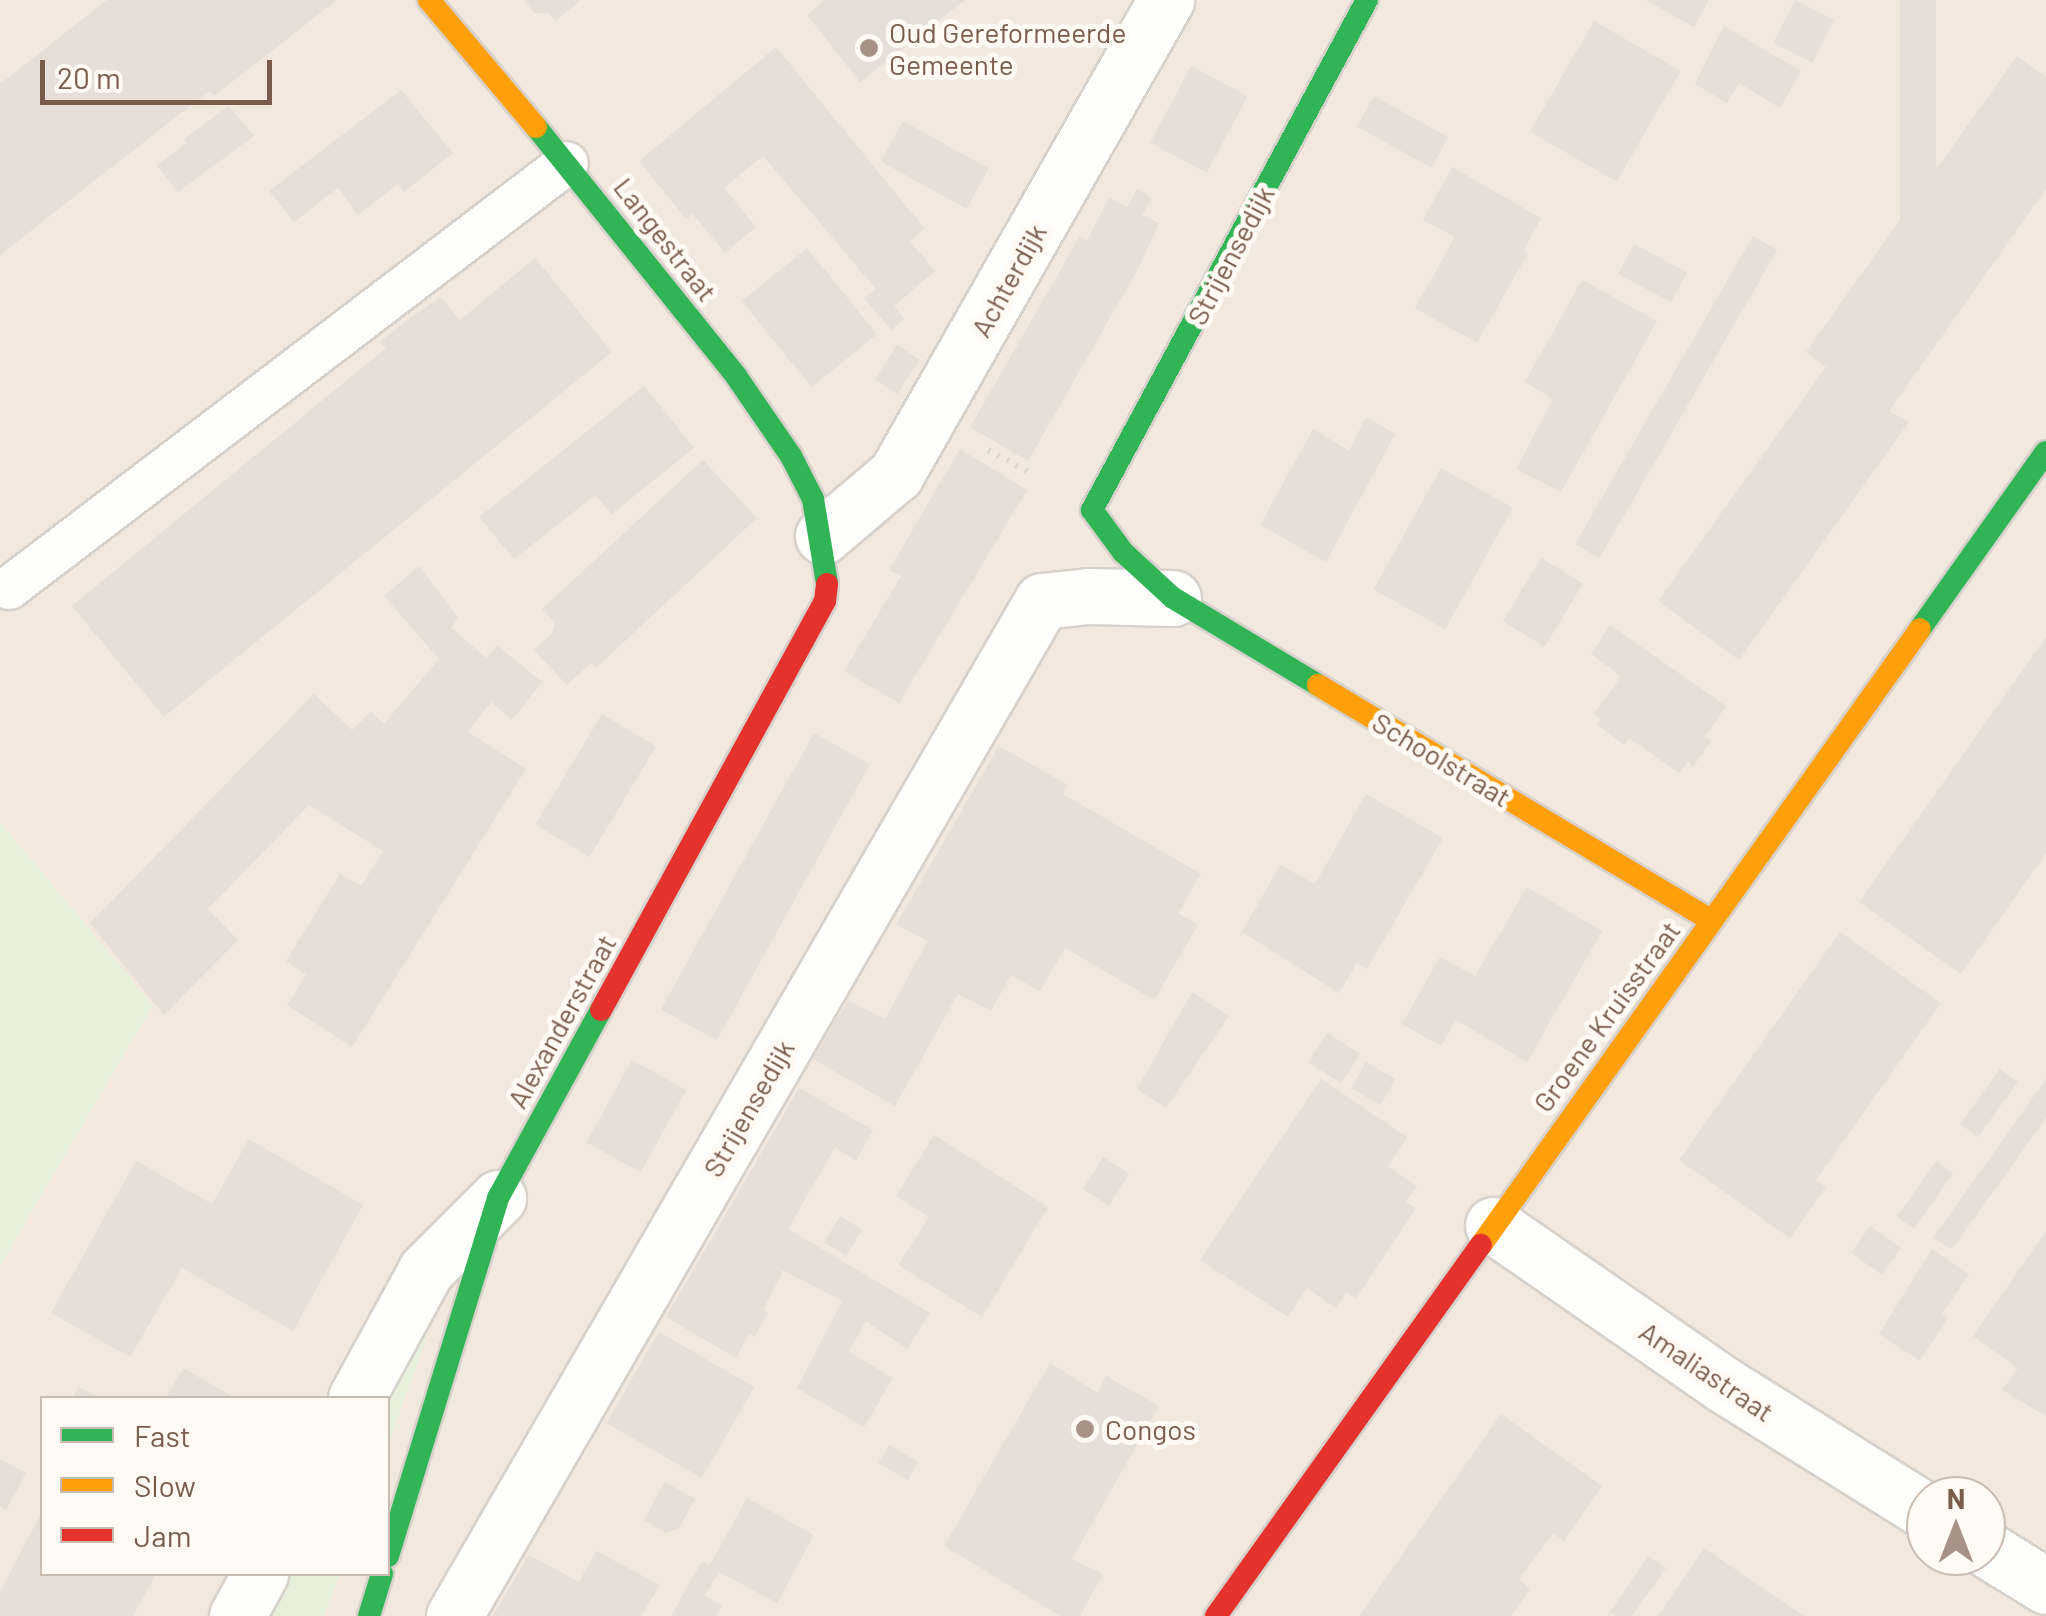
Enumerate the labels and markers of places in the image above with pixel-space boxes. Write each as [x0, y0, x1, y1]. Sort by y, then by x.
place label: Oud Gereformeerde Gemeente [889, 15, 1126, 81]
marker: Oud Gereformeerde Gemeente [858, 37, 880, 59]
place label: Congos [1105, 1412, 1196, 1446]
marker: Congos [1074, 1418, 1096, 1440]

